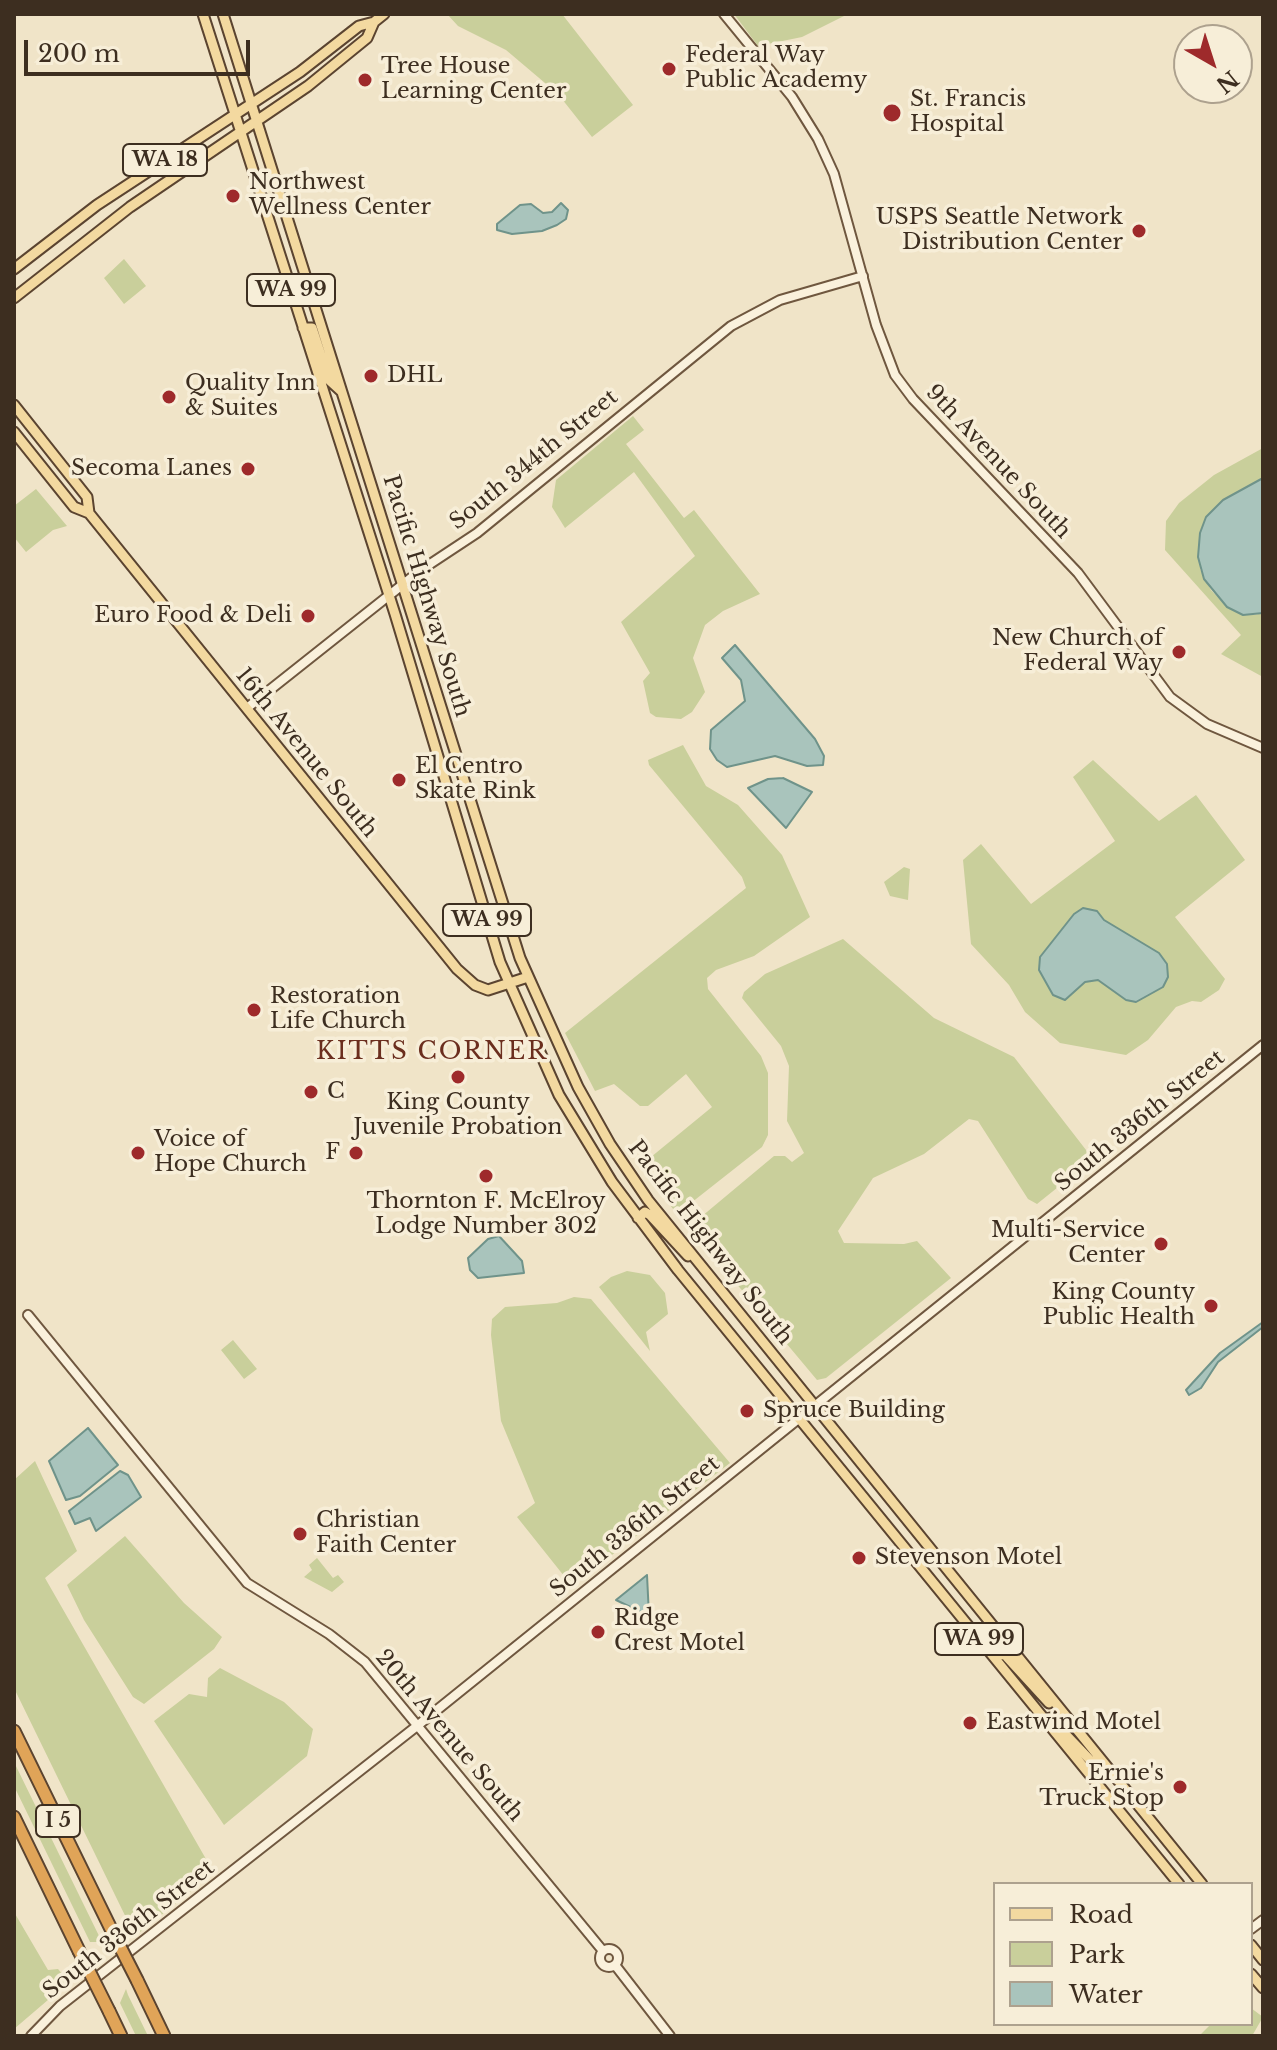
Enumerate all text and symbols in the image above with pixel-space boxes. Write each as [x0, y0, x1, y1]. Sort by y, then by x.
scale bar [28, 24, 254, 74]
north arrow [1173, 24, 1253, 104]
text: 200 m [38, 39, 120, 68]
place label: Federal Way Public Academy [685, 43, 867, 94]
place label: Tree House Learning Center [381, 54, 566, 106]
marker: Federal Way Public Academy [660, 60, 678, 78]
text: N [1211, 64, 1244, 98]
marker: Tree House Learning Center [356, 71, 374, 89]
place label: St. Francis Hospital [910, 87, 1026, 138]
marker: St. Francis Hospital [881, 102, 903, 124]
road number: WA 18 [123, 144, 207, 176]
place label: Northwest Wellness Center [249, 170, 431, 222]
marker: Northwest Wellness Center [224, 187, 242, 205]
place label: USPS Seattle Network Distribution Center [876, 205, 1123, 256]
marker: USPS Seattle Network Distribution Center [1130, 222, 1148, 240]
road number: WA 99 [247, 274, 335, 306]
place label: DHL [387, 363, 443, 389]
marker: DHL [362, 367, 380, 385]
place label: Quality Inn & Suites [185, 371, 316, 422]
street label: 9th Avenue South [920, 380, 1076, 544]
street label: South 344th Street [445, 384, 623, 536]
marker: Quality Inn & Suites [160, 388, 178, 406]
place label: Secoma Lanes [71, 456, 232, 482]
marker: Secoma Lanes [239, 460, 257, 478]
street label: Pacific Highway South [377, 472, 475, 720]
place label: Euro Food & Deli [94, 603, 292, 629]
marker: Euro Food & Deli [299, 607, 317, 625]
place label: New Church of Federal Way [992, 626, 1163, 678]
marker: New Church of Federal Way [1170, 643, 1188, 661]
street label: 16th Avenue South [229, 663, 383, 843]
place label: El Centro Skate Rink [415, 754, 536, 806]
marker: El Centro Skate Rink [390, 771, 408, 789]
road number: WA 99 [443, 904, 531, 936]
place label: Restoration Life Church [270, 984, 406, 1036]
marker: Restoration Life Church [245, 1001, 263, 1019]
district label: KITTS CORNER [316, 1038, 548, 1066]
street label: South 336th Street [1050, 1045, 1230, 1197]
marker: King County Juvenile Probation [449, 1068, 467, 1086]
place label: C [327, 1079, 345, 1105]
marker: C [302, 1083, 320, 1101]
place label: King County Juvenile Probation [354, 1090, 562, 1142]
place label: Voice of Hope Church [154, 1127, 307, 1178]
street label: Pacific Highway South [622, 1136, 798, 1350]
place label: F [325, 1140, 340, 1166]
marker: Voice of Hope Church [129, 1144, 147, 1162]
marker: F [347, 1144, 365, 1162]
marker: Thornton F. McElroy Lodge Number 302 [477, 1167, 495, 1185]
place label: Thornton F. McElroy Lodge Number 302 [367, 1189, 605, 1240]
place label: Multi-Service Center [991, 1218, 1145, 1270]
marker: Multi-Service Center [1152, 1235, 1170, 1253]
place label: King County Public Health [1043, 1280, 1195, 1332]
marker: King County Public Health [1202, 1297, 1220, 1315]
place label: Spruce Building [763, 1398, 945, 1424]
marker: Spruce Building [738, 1402, 756, 1420]
street label: South 336th Street [545, 1451, 725, 1603]
place label: Christian Faith Center [316, 1508, 456, 1560]
marker: Christian Faith Center [291, 1525, 309, 1543]
place label: Stevenson Motel [875, 1545, 1062, 1571]
marker: Stevenson Motel [850, 1549, 868, 1567]
place label: Ridge Crest Motel [614, 1606, 745, 1658]
marker: Ridge Crest Motel [589, 1623, 607, 1641]
road number: WA 99 [935, 1623, 1023, 1655]
street label: 20th Avenue South [370, 1645, 528, 1827]
place label: Eastwind Motel [986, 1710, 1161, 1736]
marker: Eastwind Motel [961, 1714, 979, 1732]
place label: Ernie's Truck Stop [1039, 1761, 1164, 1812]
marker: Ernie's Truck Stop [1171, 1778, 1189, 1796]
road number: I 5 [36, 1805, 80, 1837]
street label: South 336th Street [38, 1855, 220, 2005]
legend [993, 1882, 1253, 2026]
text: Road [1069, 1900, 1133, 1929]
text: Park [1069, 1940, 1125, 1969]
text: Water [1069, 1980, 1143, 2009]

